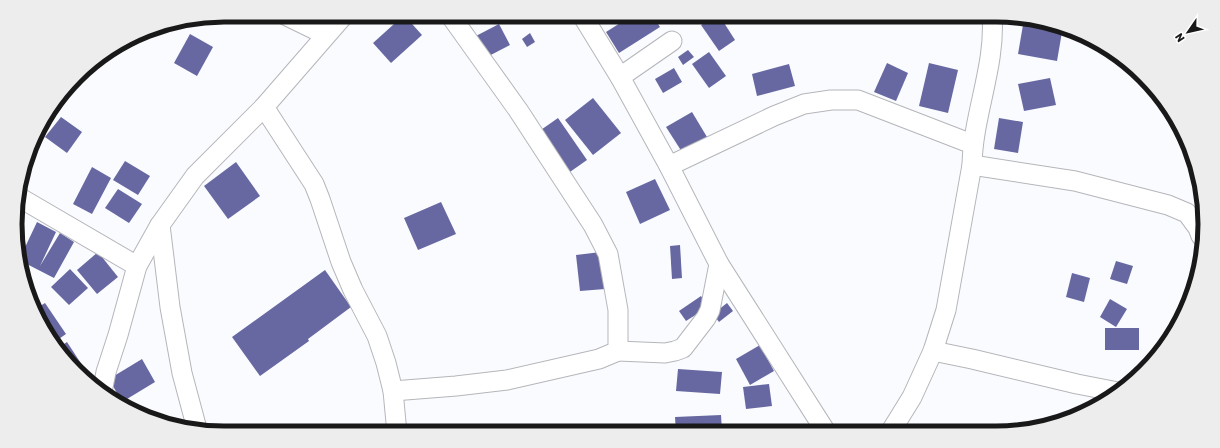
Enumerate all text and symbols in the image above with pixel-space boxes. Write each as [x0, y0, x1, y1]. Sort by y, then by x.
north arrow [1168, 12, 1208, 52]
text: N [1172, 30, 1188, 44]

